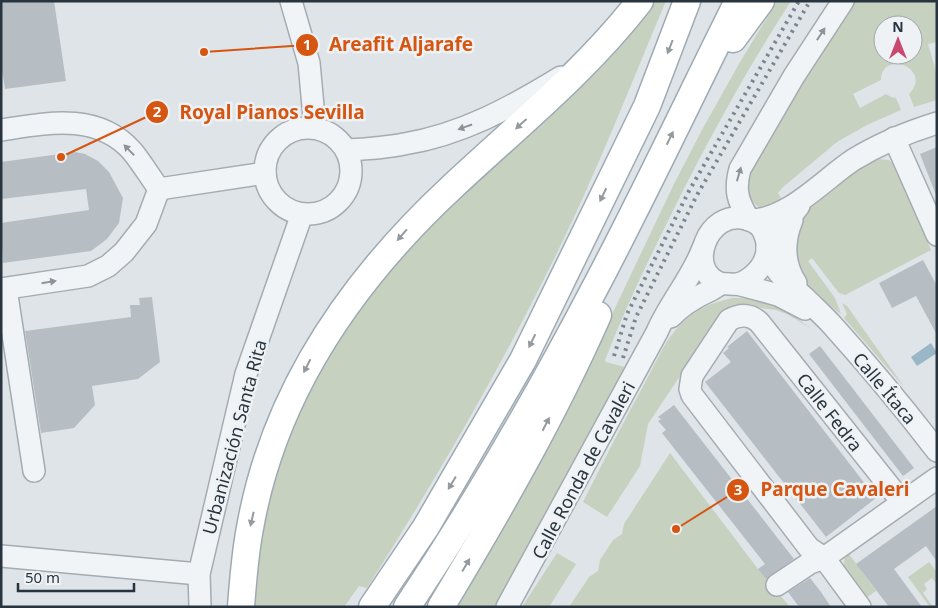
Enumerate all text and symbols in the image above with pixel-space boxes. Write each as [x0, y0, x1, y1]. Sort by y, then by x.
north arrow [873, 15, 923, 65]
text: N [892, 17, 904, 36]
callout: Areafit Aljarafe [294, 28, 484, 62]
one-way arrow [816, 28, 825, 41]
text: Areafit Aljarafe [329, 31, 473, 57]
text: 1 [303, 34, 311, 54]
one-way arrow [665, 40, 673, 54]
callout: Royal Pianos Sevilla [144, 95, 374, 129]
text: Royal Pianos Sevilla [179, 99, 365, 125]
text: 2 [153, 101, 162, 121]
one-way arrow [515, 119, 528, 130]
one-way arrow [457, 124, 472, 131]
one-way arrow [666, 130, 675, 145]
one-way arrow [123, 145, 135, 157]
one-way arrow [735, 167, 743, 182]
one-way arrow [599, 188, 607, 202]
one-way arrow [397, 229, 408, 242]
one-way arrow [42, 277, 58, 285]
one-way arrow [528, 334, 536, 348]
street label: Urbanización Santa Rita [196, 337, 272, 537]
street label: Calle Ítaca [848, 347, 922, 429]
one-way arrow [303, 359, 311, 373]
street label: Calle Fedra [792, 368, 868, 456]
street label: Calle Ronda de Cavaleri [526, 377, 640, 563]
one-way arrow [542, 417, 550, 431]
callout: Parque Cavaleri [725, 473, 919, 507]
one-way arrow [448, 476, 457, 489]
text: Parque Cavaleri [761, 476, 909, 502]
text: 3 [734, 479, 742, 499]
one-way arrow [248, 511, 256, 526]
one-way arrow [461, 558, 470, 571]
scale bar [18, 560, 134, 592]
text: 50 m [25, 567, 60, 587]

